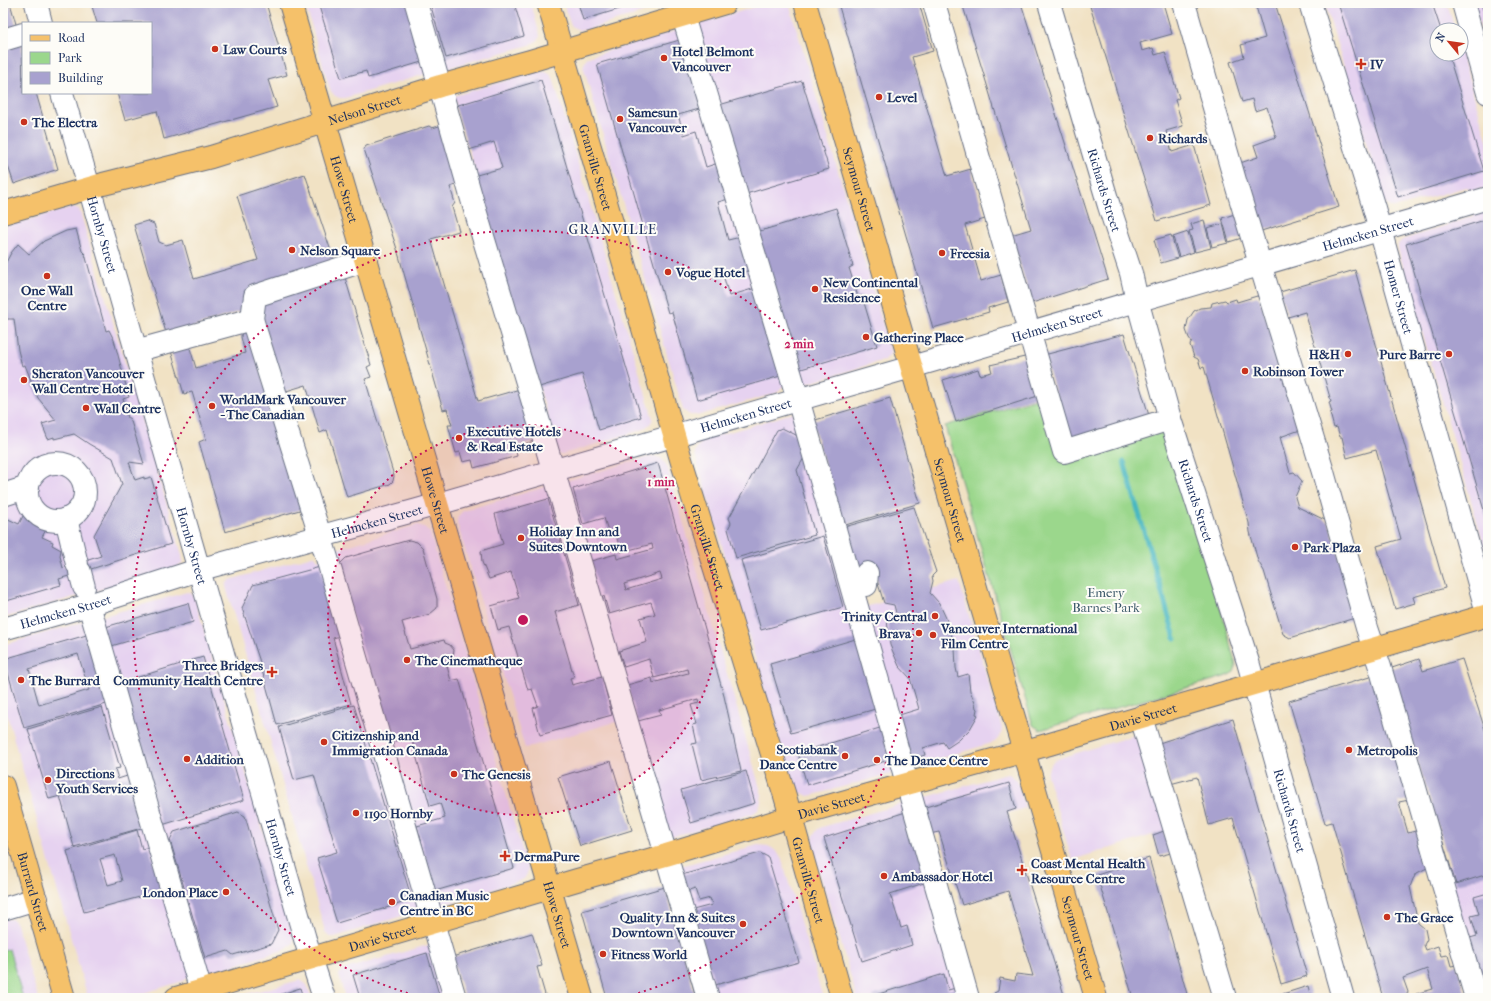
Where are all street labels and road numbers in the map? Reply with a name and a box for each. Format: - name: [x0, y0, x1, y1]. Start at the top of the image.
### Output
- street label: Nelson Street: [326, 91, 403, 128]
- street label: Granville Street: [576, 122, 615, 213]
- street label: Seymour Street: [840, 145, 879, 234]
- street label: Richards Street: [1084, 146, 1124, 234]
- street label: Howe Street: [327, 154, 361, 225]
- street label: Hornby Street: [84, 194, 120, 275]
- street label: Helmcken Street: [1321, 213, 1416, 254]
- street label: Homer Street: [1381, 258, 1416, 336]
- street label: Helmcken Street: [1010, 304, 1105, 345]
- street label: Helmcken Street: [698, 395, 794, 436]
- street label: Seymour Street: [931, 456, 969, 545]
- street label: Richards Street: [1175, 457, 1216, 545]
- street label: Howe Street: [418, 465, 452, 536]
- street label: Helmcken Street: [329, 502, 425, 541]
- street label: Granville Street: [687, 502, 728, 592]
- street label: Hornby Street: [173, 505, 210, 587]
- street label: Helmcken Street: [18, 591, 114, 632]
- street label: Davie Street: [1108, 700, 1179, 734]
- street label: Richards Street: [1271, 767, 1309, 855]
- street label: Davie Street: [796, 789, 867, 822]
- street label: Hornby Street: [263, 817, 299, 898]
- street label: Granville Street: [789, 835, 828, 925]
- street label: Burrard Street: [14, 850, 52, 934]
- street label: Howe Street: [540, 879, 574, 950]
- street label: Seymour Street: [1059, 894, 1097, 982]
- street label: Davie Street: [347, 921, 418, 955]

